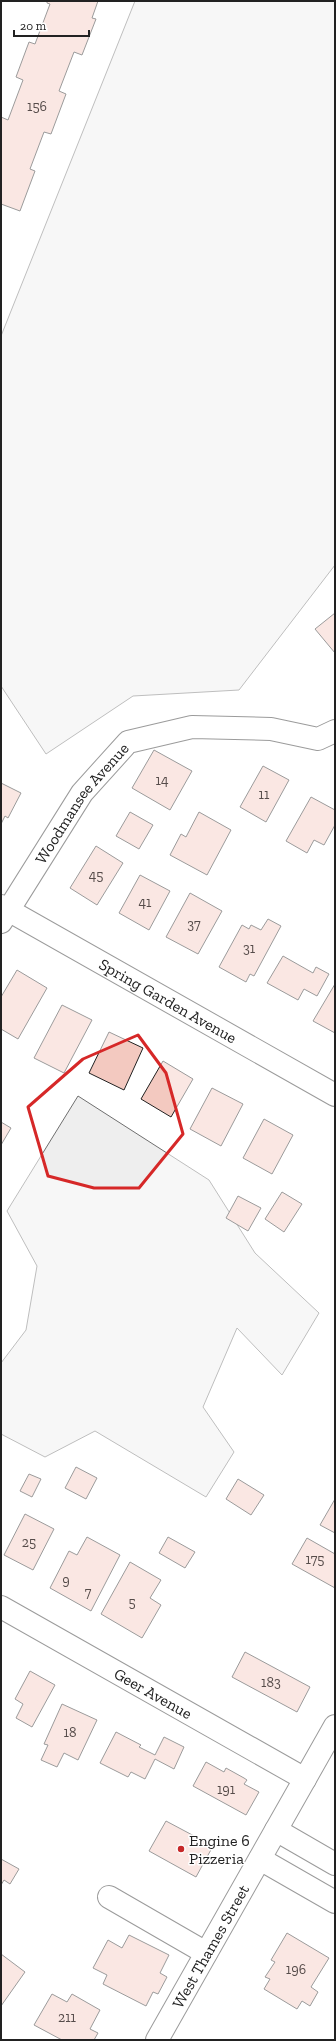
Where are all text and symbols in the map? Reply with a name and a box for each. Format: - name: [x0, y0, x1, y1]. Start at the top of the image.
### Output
- scale bar: [14, 12, 89, 38]
- text: 20 m: [20, 19, 47, 33]
- house number: 156: [27, 98, 47, 115]
- street label: Woodmansee Avenue: [31, 739, 132, 867]
- house number: 14: [156, 772, 169, 789]
- house number: 11: [259, 786, 270, 803]
- house number: 45: [89, 867, 103, 884]
- house number: 41: [139, 894, 152, 911]
- house number: 37: [187, 916, 201, 933]
- house number: 31: [243, 940, 256, 957]
- street label: Spring Garden Avenue: [96, 954, 240, 1047]
- house number: 25: [22, 1534, 36, 1551]
- house number: 175: [306, 1551, 324, 1568]
- house number: 9: [62, 1572, 70, 1589]
- house number: 7: [85, 1584, 92, 1601]
- house number: 5: [128, 1594, 136, 1611]
- street label: Geer Avenue: [111, 1664, 196, 1723]
- house number: 183: [261, 1674, 281, 1691]
- house number: 18: [64, 1724, 76, 1741]
- house number: 191: [217, 1781, 236, 1798]
- place label: Engine 6 Pizzeria: [189, 1831, 250, 1868]
- marker: Engine 6 Pizzeria: [176, 1844, 186, 1854]
- street label: West Thames Street: [168, 1881, 253, 2011]
- house number: 196: [286, 1961, 306, 1978]
- house number: 211: [58, 2009, 77, 2026]

